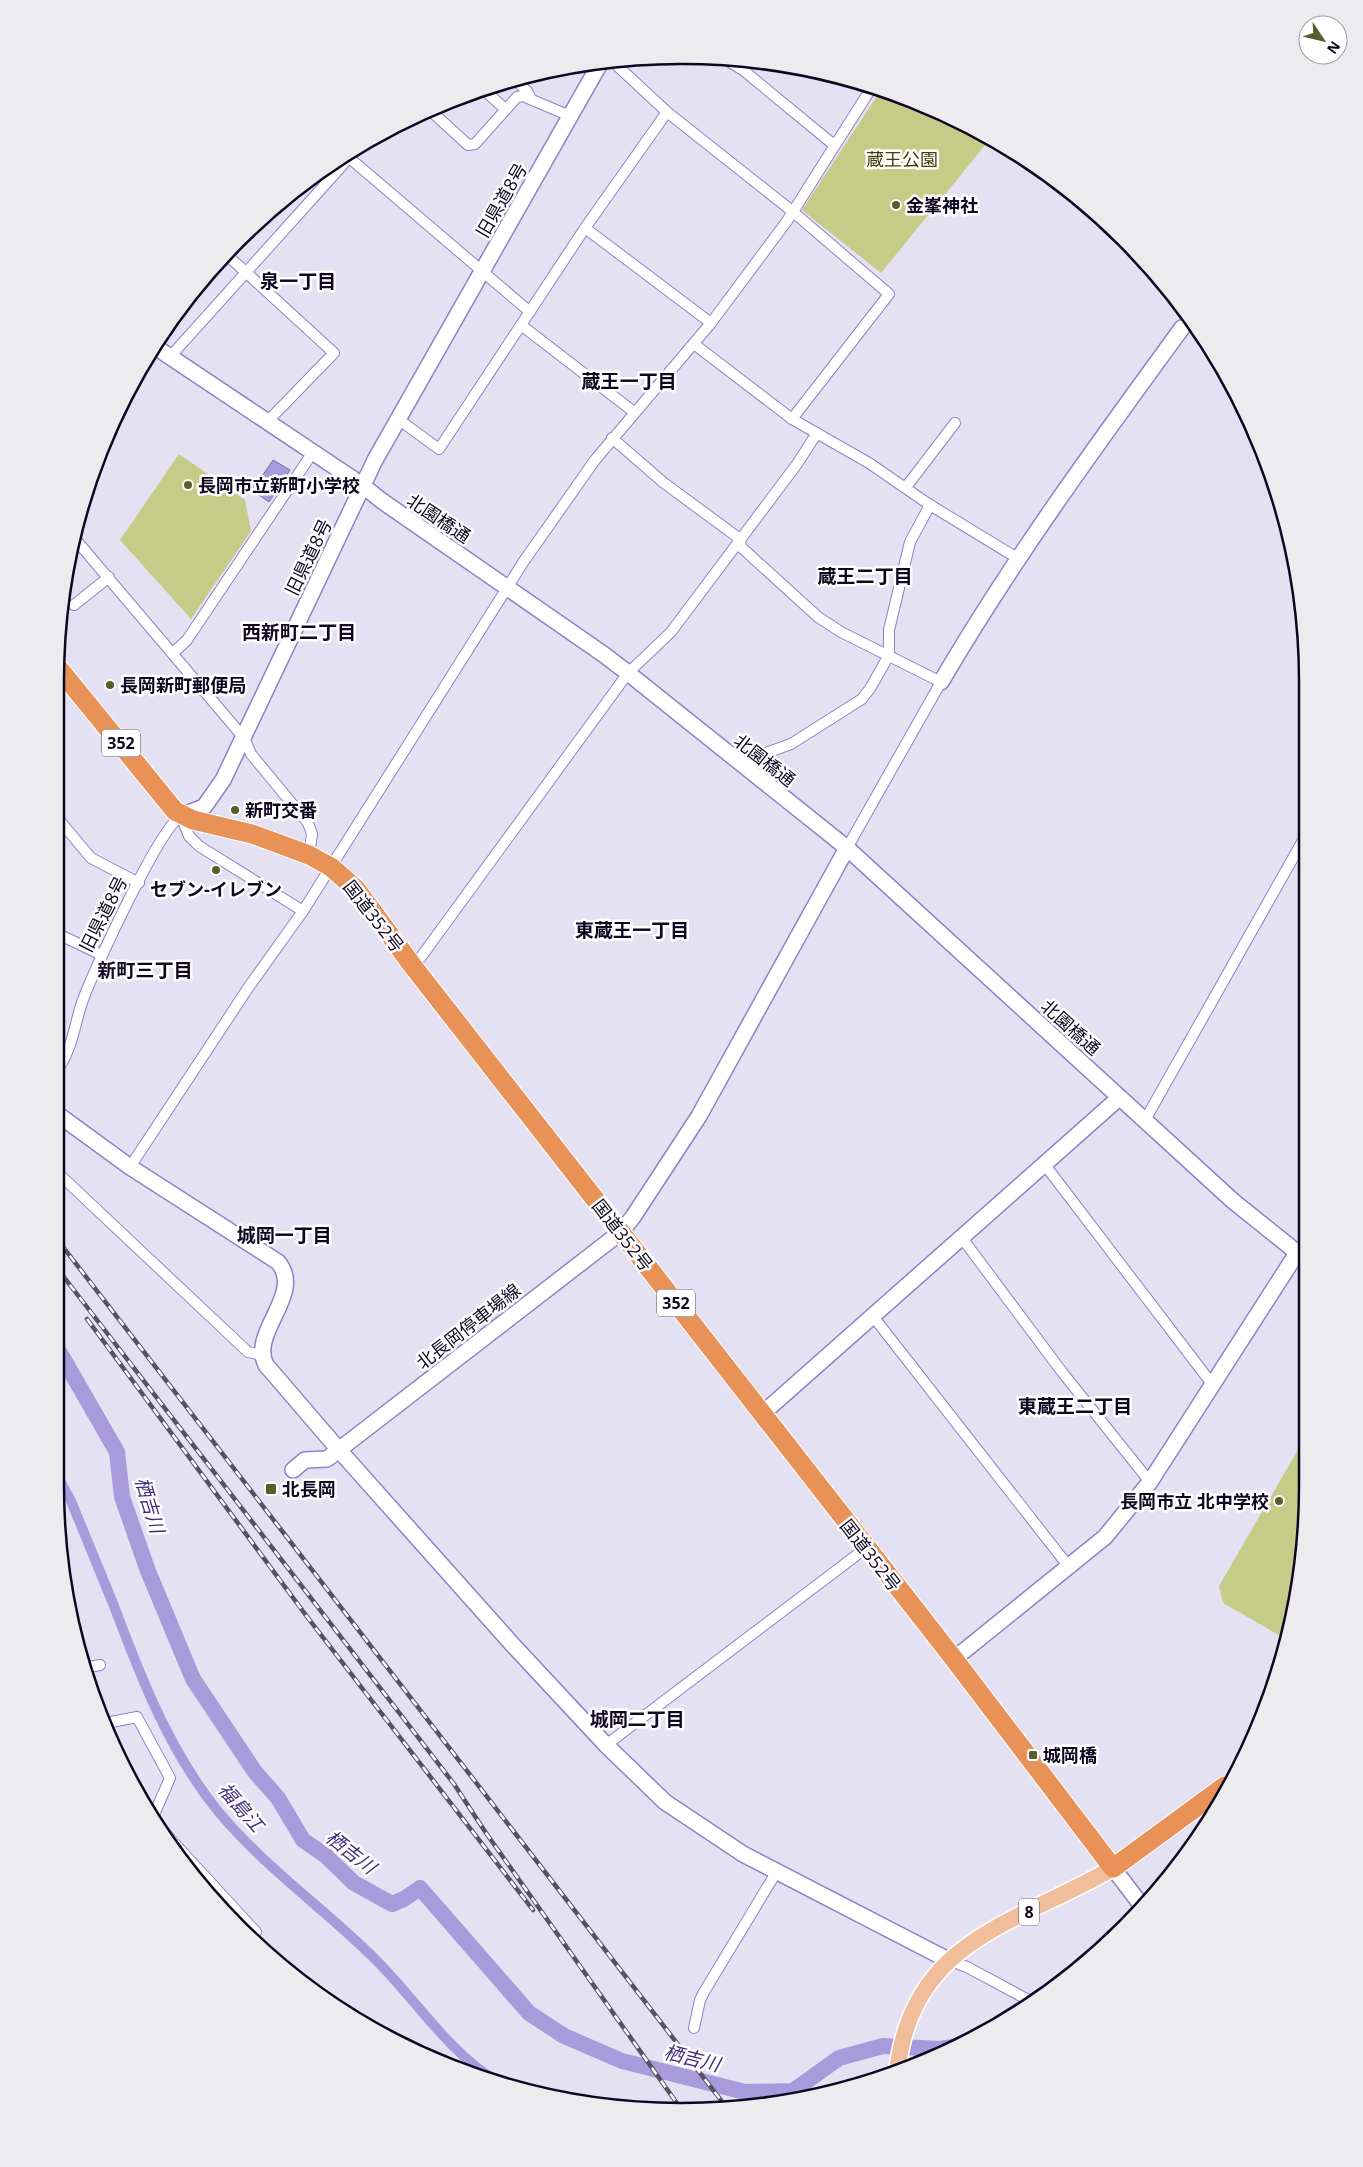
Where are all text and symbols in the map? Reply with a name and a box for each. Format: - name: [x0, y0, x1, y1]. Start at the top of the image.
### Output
- north arrow: [1298, 15, 1348, 65]
- text: N: [1323, 38, 1345, 58]
- park label: 蔵王公園: [866, 147, 938, 171]
- street label: 旧県道8号: [470, 158, 532, 242]
- place label: 金峯神社: [906, 193, 978, 217]
- marker: 金峯神社: [890, 199, 902, 211]
- district label: 泉一丁目: [260, 268, 336, 294]
- district label: 蔵王一丁目: [581, 368, 677, 394]
- place label: 長岡市立新町小学校: [198, 473, 360, 497]
- marker: 長岡市立新町小学校: [182, 479, 194, 491]
- street label: 北園橋通: [402, 488, 476, 548]
- street label: 旧県道8号: [279, 515, 337, 599]
- district label: 蔵王二丁目: [817, 563, 913, 589]
- district label: 西新町二丁目: [242, 619, 356, 645]
- place label: 長岡新町郵便局: [120, 673, 246, 697]
- marker: 長岡新町郵便局: [104, 679, 116, 691]
- street label: 北園橋通: [729, 728, 801, 792]
- road number: 352: [102, 730, 140, 756]
- place label: 新町交番: [245, 798, 317, 822]
- marker: 新町交番: [229, 804, 241, 816]
- marker: セブン-イレブン: [210, 864, 222, 876]
- street label: 旧県道8号: [74, 872, 132, 956]
- street label: 国道352号: [338, 875, 410, 957]
- place label: セブン-イレブン: [150, 877, 282, 901]
- district label: 東蔵王一丁目: [575, 917, 689, 943]
- district label: 新町三丁目: [97, 957, 193, 983]
- street label: 北園橋通: [1036, 994, 1106, 1060]
- street label: 国道352号: [587, 1194, 659, 1276]
- district label: 城岡一丁目: [236, 1222, 332, 1248]
- street label: 北長岡停車場線: [411, 1278, 525, 1374]
- road number: 352: [657, 1290, 695, 1316]
- district label: 東蔵王二丁目: [1018, 1393, 1132, 1419]
- water label: 栖吉川: [129, 1474, 171, 1538]
- place label: 北長岡: [282, 1477, 336, 1501]
- marker: 北長岡: [264, 1482, 278, 1496]
- place label: 長岡市立 北中学校: [1120, 1489, 1269, 1513]
- marker: 長岡市立 北中学校: [1273, 1495, 1285, 1507]
- street label: 国道352号: [835, 1514, 907, 1596]
- district label: 城岡二丁目: [589, 1706, 685, 1732]
- place label: 城岡橋: [1043, 1743, 1097, 1767]
- marker: 城岡橋: [1027, 1749, 1039, 1761]
- water label: 福島江: [212, 1777, 271, 1839]
- water label: 栖吉川: [321, 1824, 383, 1881]
- road number: 8: [1019, 1898, 1039, 1925]
- water label: 栖吉川: [661, 2038, 725, 2078]

